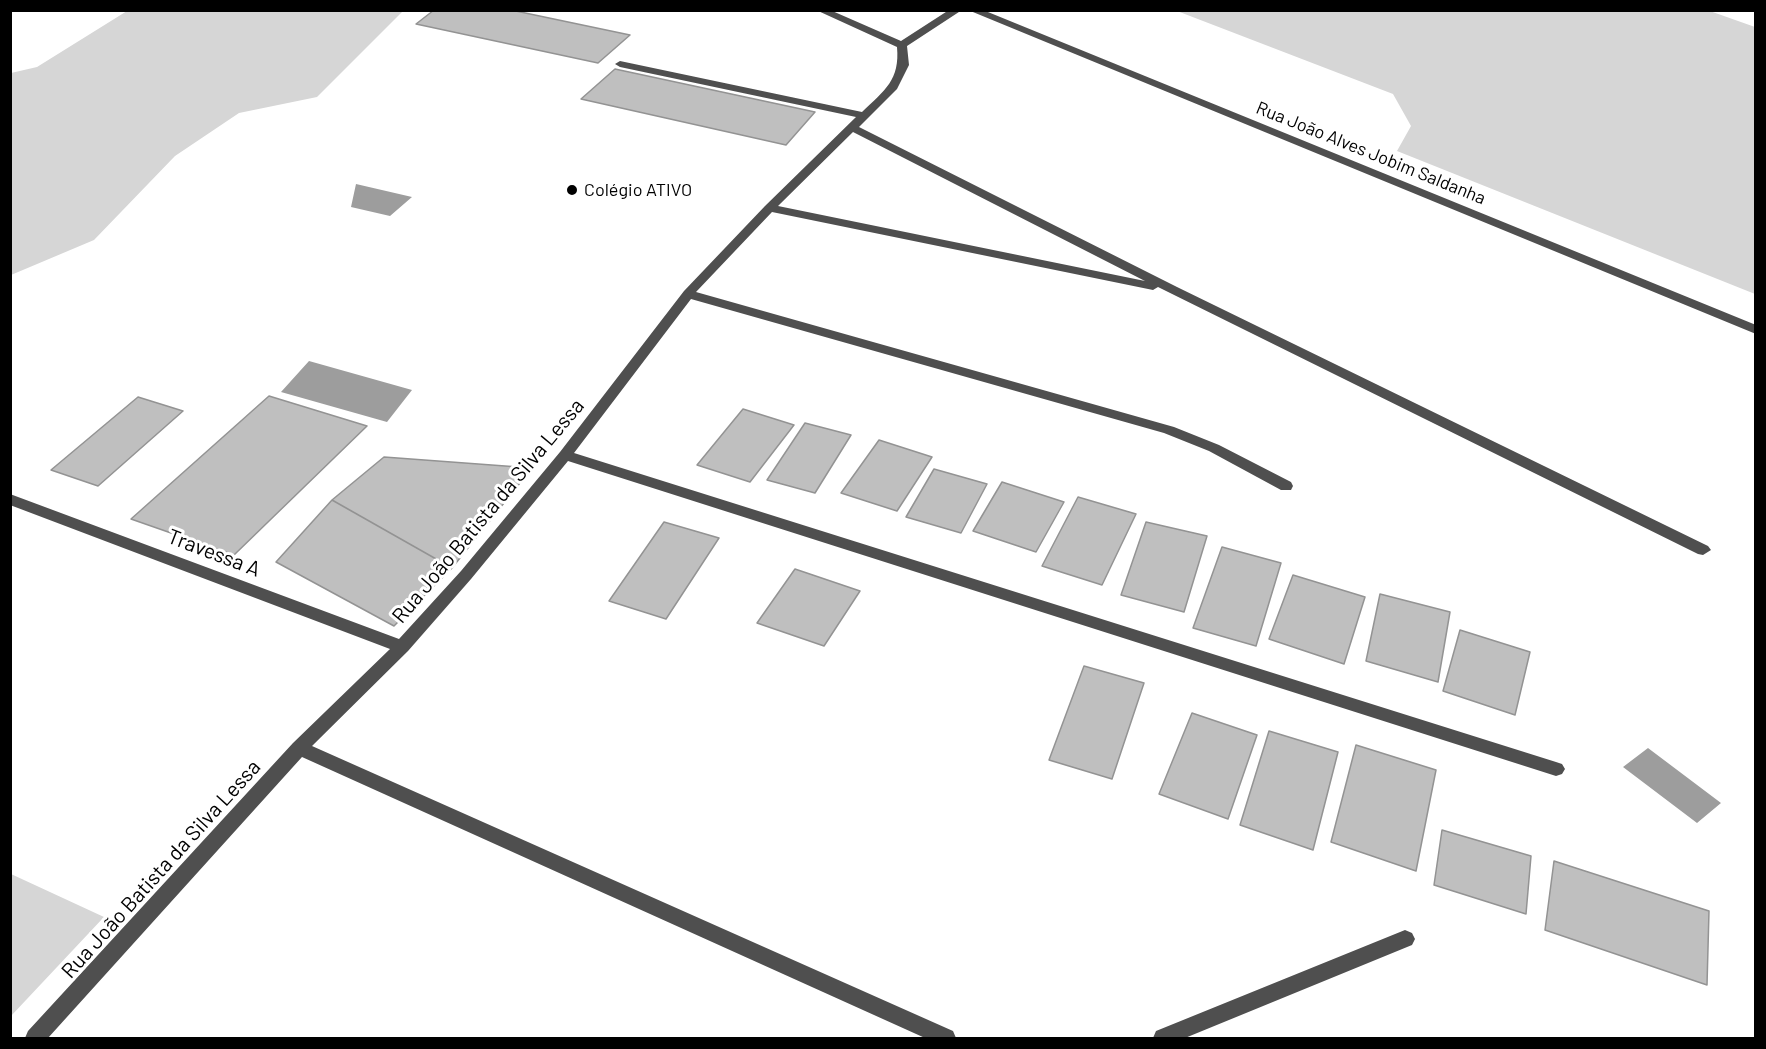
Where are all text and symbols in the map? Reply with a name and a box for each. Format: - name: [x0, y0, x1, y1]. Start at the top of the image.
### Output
- street label: Rua João Alves Jobim Saldanha: [1253, 97, 1489, 209]
- place label: Colégio ATIVO: [584, 179, 692, 201]
- marker: Colégio ATIVO: [565, 183, 579, 197]
- street label: Rua João Batista da Silva Lessa: [387, 394, 589, 628]
- street label: Travessa A: [164, 524, 264, 582]
- street label: Rua João Batista da Silva Lessa: [56, 755, 266, 983]

